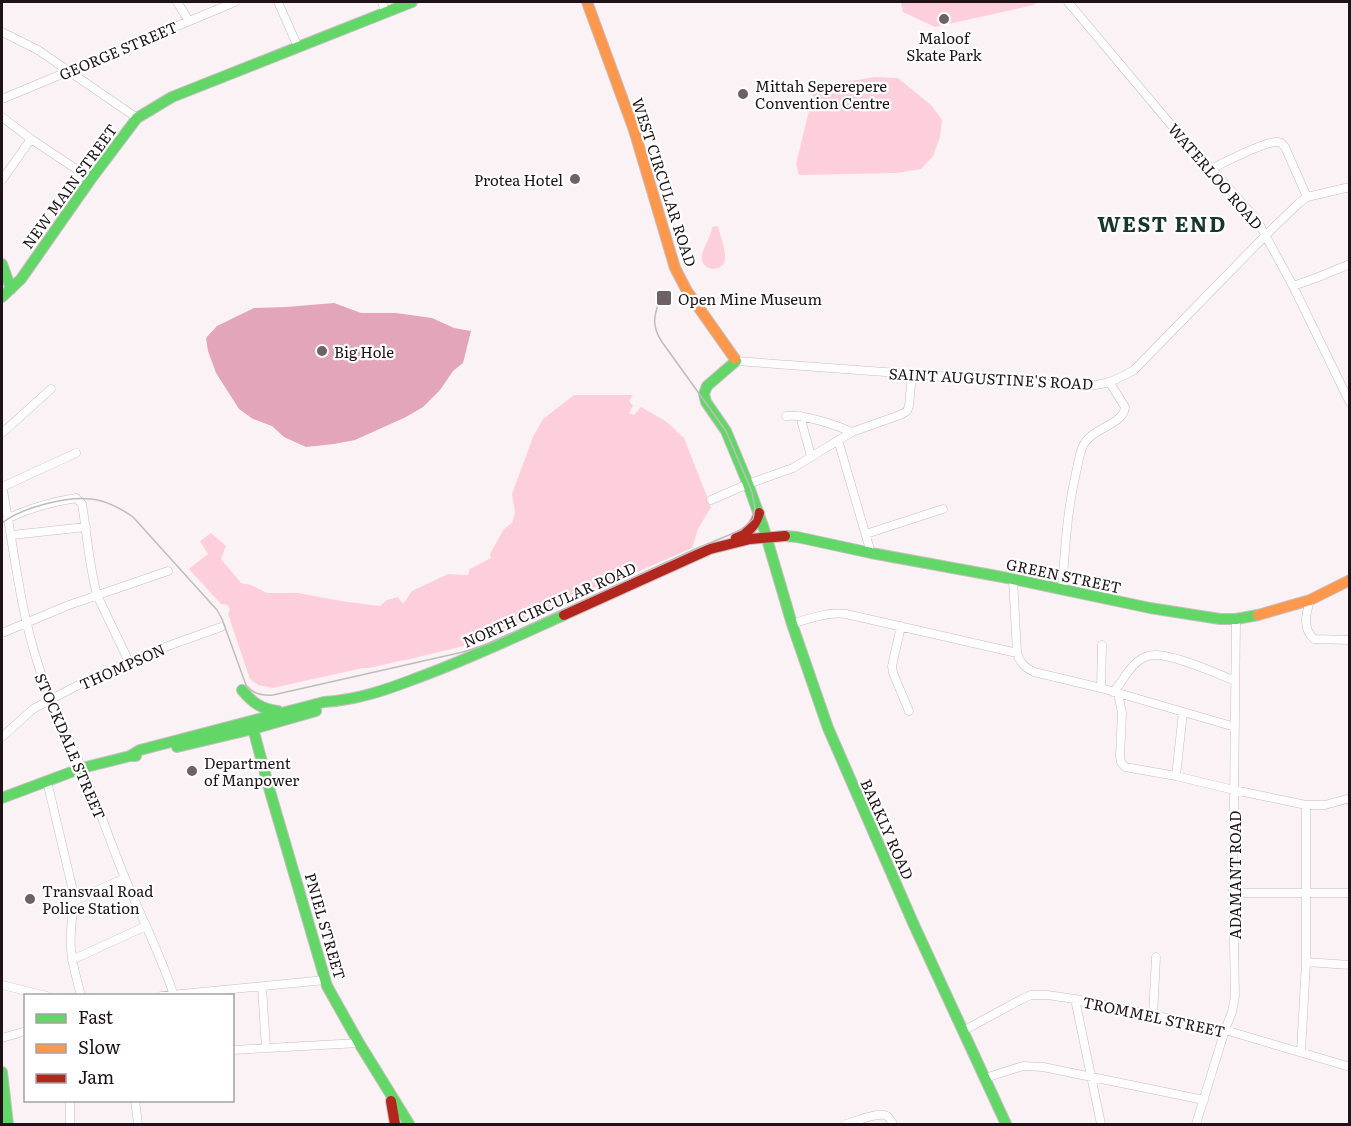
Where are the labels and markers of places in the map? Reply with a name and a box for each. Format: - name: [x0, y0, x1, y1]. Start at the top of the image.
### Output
- marker: Maloof Skate Park: [937, 12, 951, 26]
- place label: Maloof Skate Park: [906, 26, 983, 66]
- place label: Mittah Seperepere Convention Centre: [755, 74, 890, 114]
- marker: Mittah Seperepere Convention Centre: [736, 87, 750, 101]
- place label: Protea Hotel: [474, 168, 563, 191]
- marker: Protea Hotel: [568, 172, 582, 186]
- place label: Open Mine Museum: [678, 287, 823, 310]
- marker: Open Mine Museum: [655, 289, 673, 307]
- place label: Big Hole: [334, 340, 394, 363]
- marker: Big Hole: [315, 344, 329, 358]
- place label: Department of Manpower: [204, 751, 299, 791]
- marker: Department of Manpower: [185, 764, 199, 778]
- place label: Transvaal Road Police Station: [42, 879, 153, 919]
- marker: Transvaal Road Police Station: [23, 892, 37, 906]

